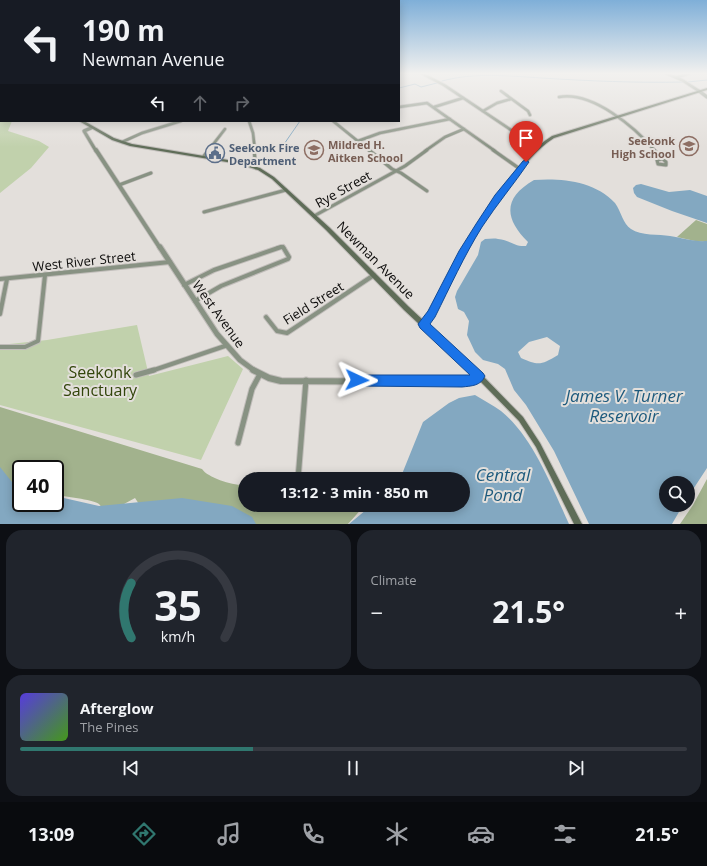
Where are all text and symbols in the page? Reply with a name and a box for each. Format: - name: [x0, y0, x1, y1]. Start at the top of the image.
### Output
- text: 190 m: [82, 11, 165, 49]
- icon: left: [16, 16, 68, 68]
- text: Newman Avenue: [82, 47, 225, 71]
- icon: left: [147, 92, 169, 114]
- icon: ahead: [189, 92, 211, 114]
- icon: right: [231, 92, 253, 114]
- pin: [509, 121, 543, 162]
- icon: arrive: [515, 127, 537, 149]
- place label: Seekonk High School: [611, 133, 675, 161]
- school or university icon: Seekonk High School: [678, 135, 700, 157]
- place label: Mildred H. Aitken School: [328, 137, 403, 165]
- school or university icon: Mildred H. Aitken School: [303, 139, 325, 161]
- place label: Seekonk Fire Department: [229, 140, 300, 168]
- public building icon: Seekonk Fire Department: [204, 142, 226, 164]
- street label: Rye Street: [312, 166, 375, 212]
- street label: Newman Avenue: [333, 217, 419, 303]
- street label: West River Street: [32, 247, 137, 275]
- street label: West Avenue: [189, 277, 249, 351]
- street label: Field Street: [279, 277, 347, 329]
- position arrow: [336, 359, 378, 401]
- park label: Seekonk Sanctuary: [63, 361, 138, 401]
- water label: James V. Turner Reservoir: [562, 384, 684, 427]
- speed limit sign: 40: [12, 460, 64, 512]
- water label: Central Pond: [476, 463, 531, 506]
- map controls: [659, 476, 695, 512]
- button: search: [659, 476, 695, 512]
- text: 13:12 · 3 min · 850 m: [280, 482, 428, 502]
- text: Climate: [371, 571, 416, 589]
- text: 35: [154, 576, 202, 632]
- text: 21.5°: [492, 591, 565, 632]
- text: −: [371, 597, 383, 627]
- text: +: [674, 597, 687, 627]
- text: km/h: [161, 626, 196, 645]
- text: Afterglow: [80, 698, 154, 718]
- text: The Pines: [80, 718, 138, 736]
- icon: previous: [120, 757, 142, 779]
- icon: pause: [342, 757, 364, 779]
- icon: next: [565, 757, 587, 779]
- icon: directions: [130, 820, 158, 848]
- icon: music: [215, 820, 243, 848]
- icon: phone: [299, 820, 327, 848]
- icon: climate: [383, 820, 411, 848]
- icon: car: [467, 820, 495, 848]
- icon: filters: [551, 820, 579, 848]
- text: 13:09: [28, 822, 74, 846]
- text: 21.5°: [635, 822, 679, 846]

